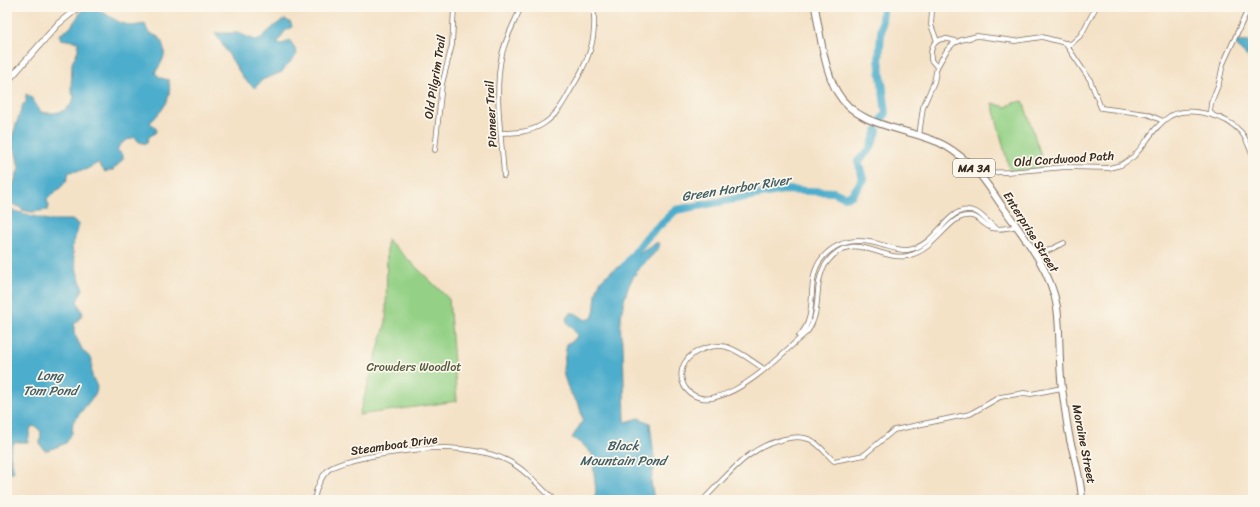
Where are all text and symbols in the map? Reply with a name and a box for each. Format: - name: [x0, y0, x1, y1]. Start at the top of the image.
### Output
- street label: Old Pilgrim Trail: [418, 33, 453, 120]
- street label: Pioneer Trail: [478, 80, 504, 148]
- street label: Old Cordwood Path: [1013, 145, 1115, 173]
- road number: MA 3A: [953, 159, 995, 177]
- water label: Green Harbor River: [680, 168, 795, 208]
- street label: Enterprise Street: [997, 187, 1066, 278]
- park label: Crowders Woodlot: [366, 356, 462, 378]
- water label: Long Tom Pond: [23, 364, 81, 402]
- street label: Moraine Street: [1066, 402, 1102, 486]
- street label: Steamboat Drive: [349, 428, 439, 462]
- water label: Black Mountain Pond: [580, 434, 669, 472]

